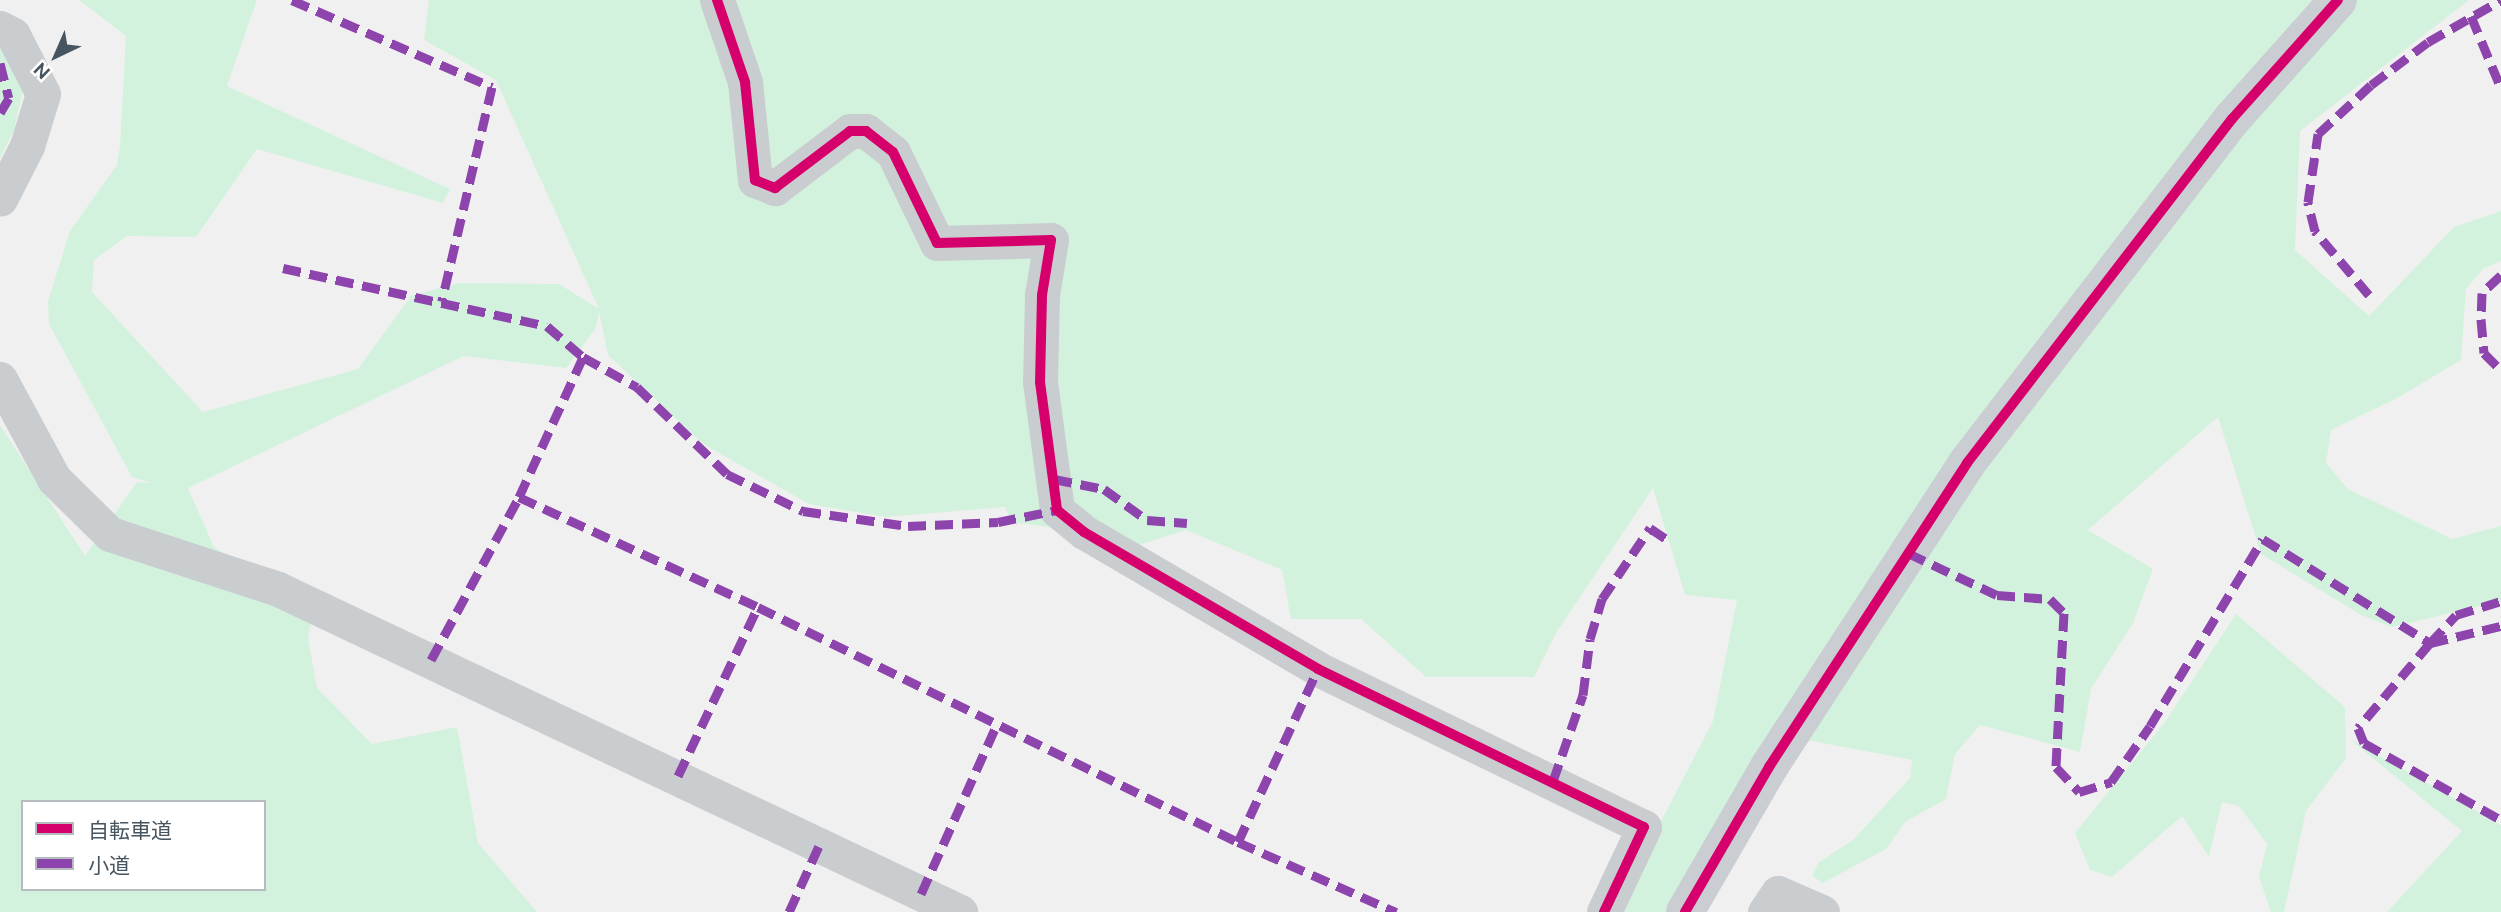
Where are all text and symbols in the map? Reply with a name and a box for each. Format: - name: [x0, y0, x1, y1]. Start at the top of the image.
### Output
- north arrow: [21, 21, 91, 91]
- text: N: [29, 58, 54, 84]
- legend: [21, 800, 266, 891]
- text: 自転車道: [88, 818, 172, 842]
- text: 小道: [88, 853, 130, 877]

